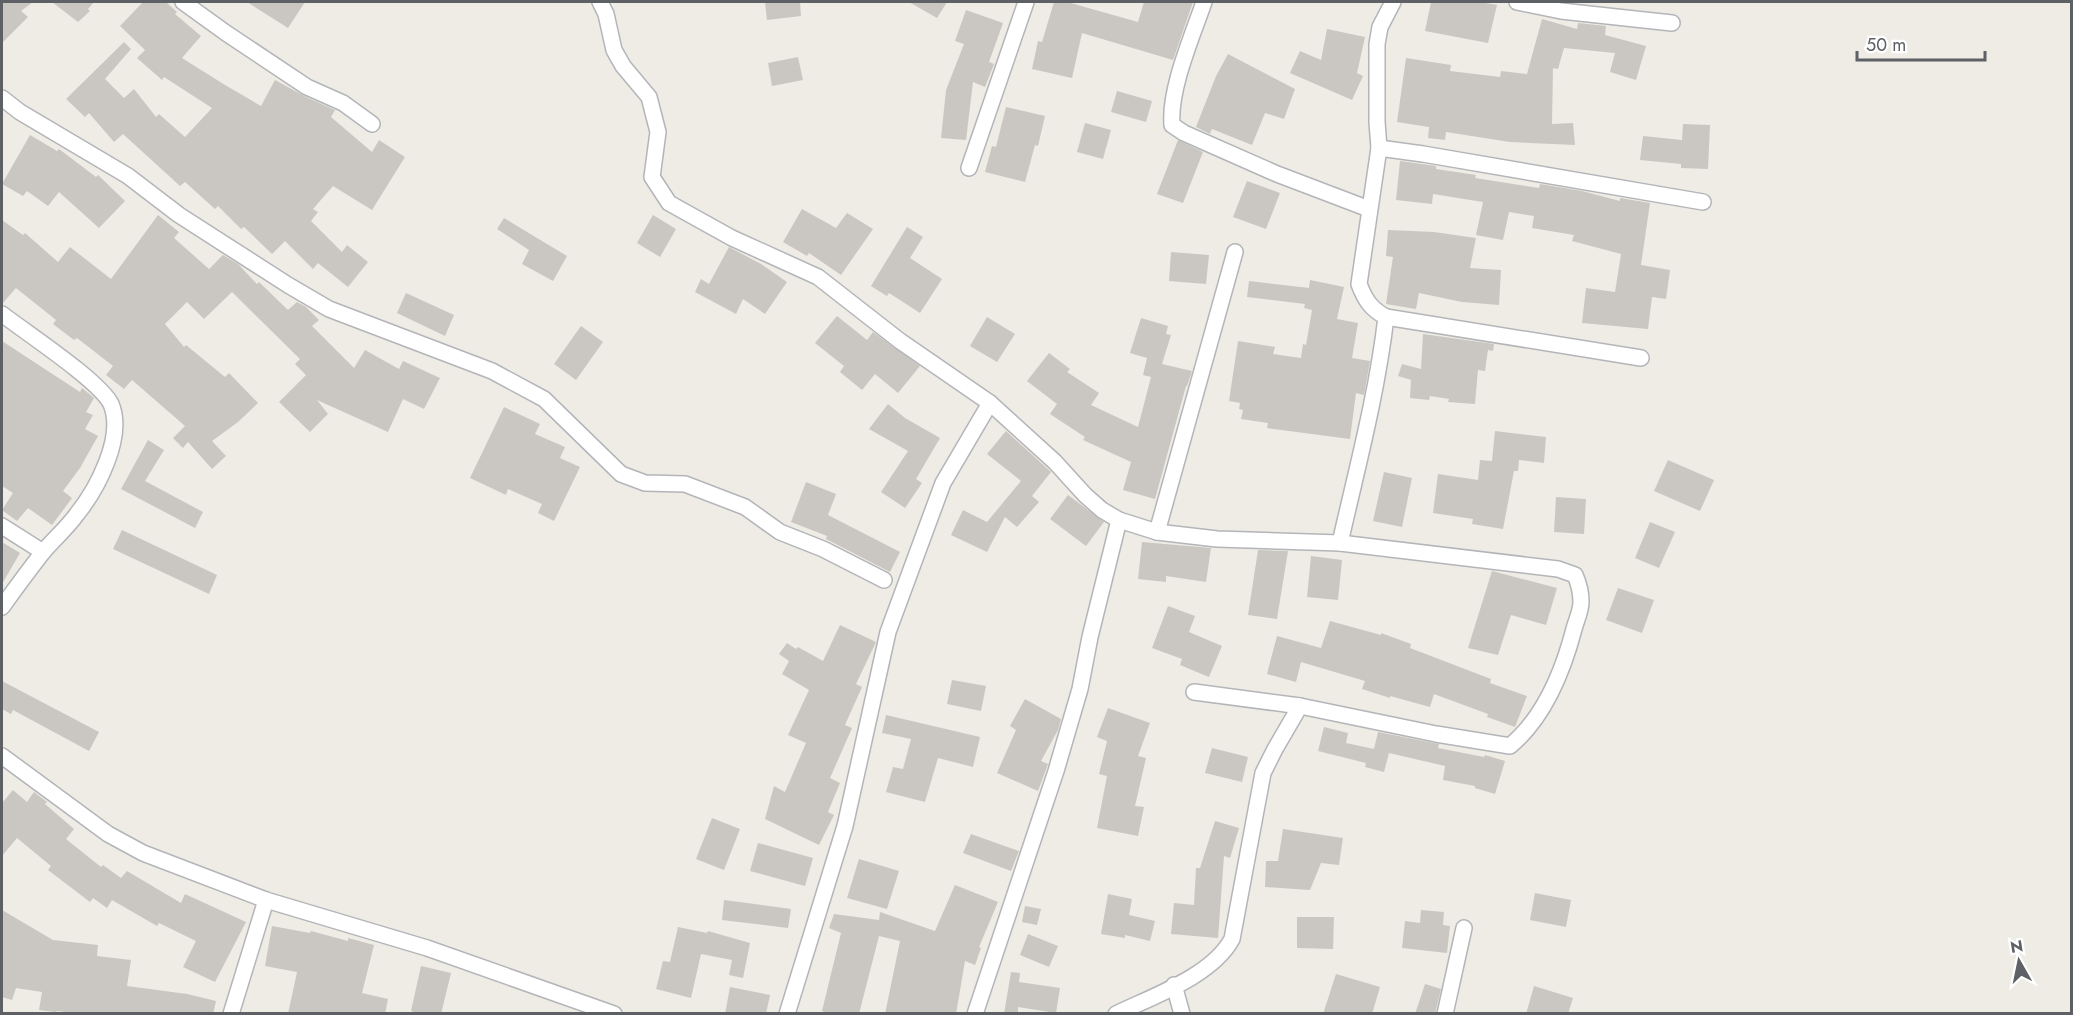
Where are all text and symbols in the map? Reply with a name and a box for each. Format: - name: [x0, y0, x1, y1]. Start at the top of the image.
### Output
- scale bar: [1857, 24, 1984, 62]
- text: 50 m: [1866, 32, 1906, 58]
- north arrow: [1989, 931, 2049, 991]
- text: N: [2009, 934, 2025, 959]

